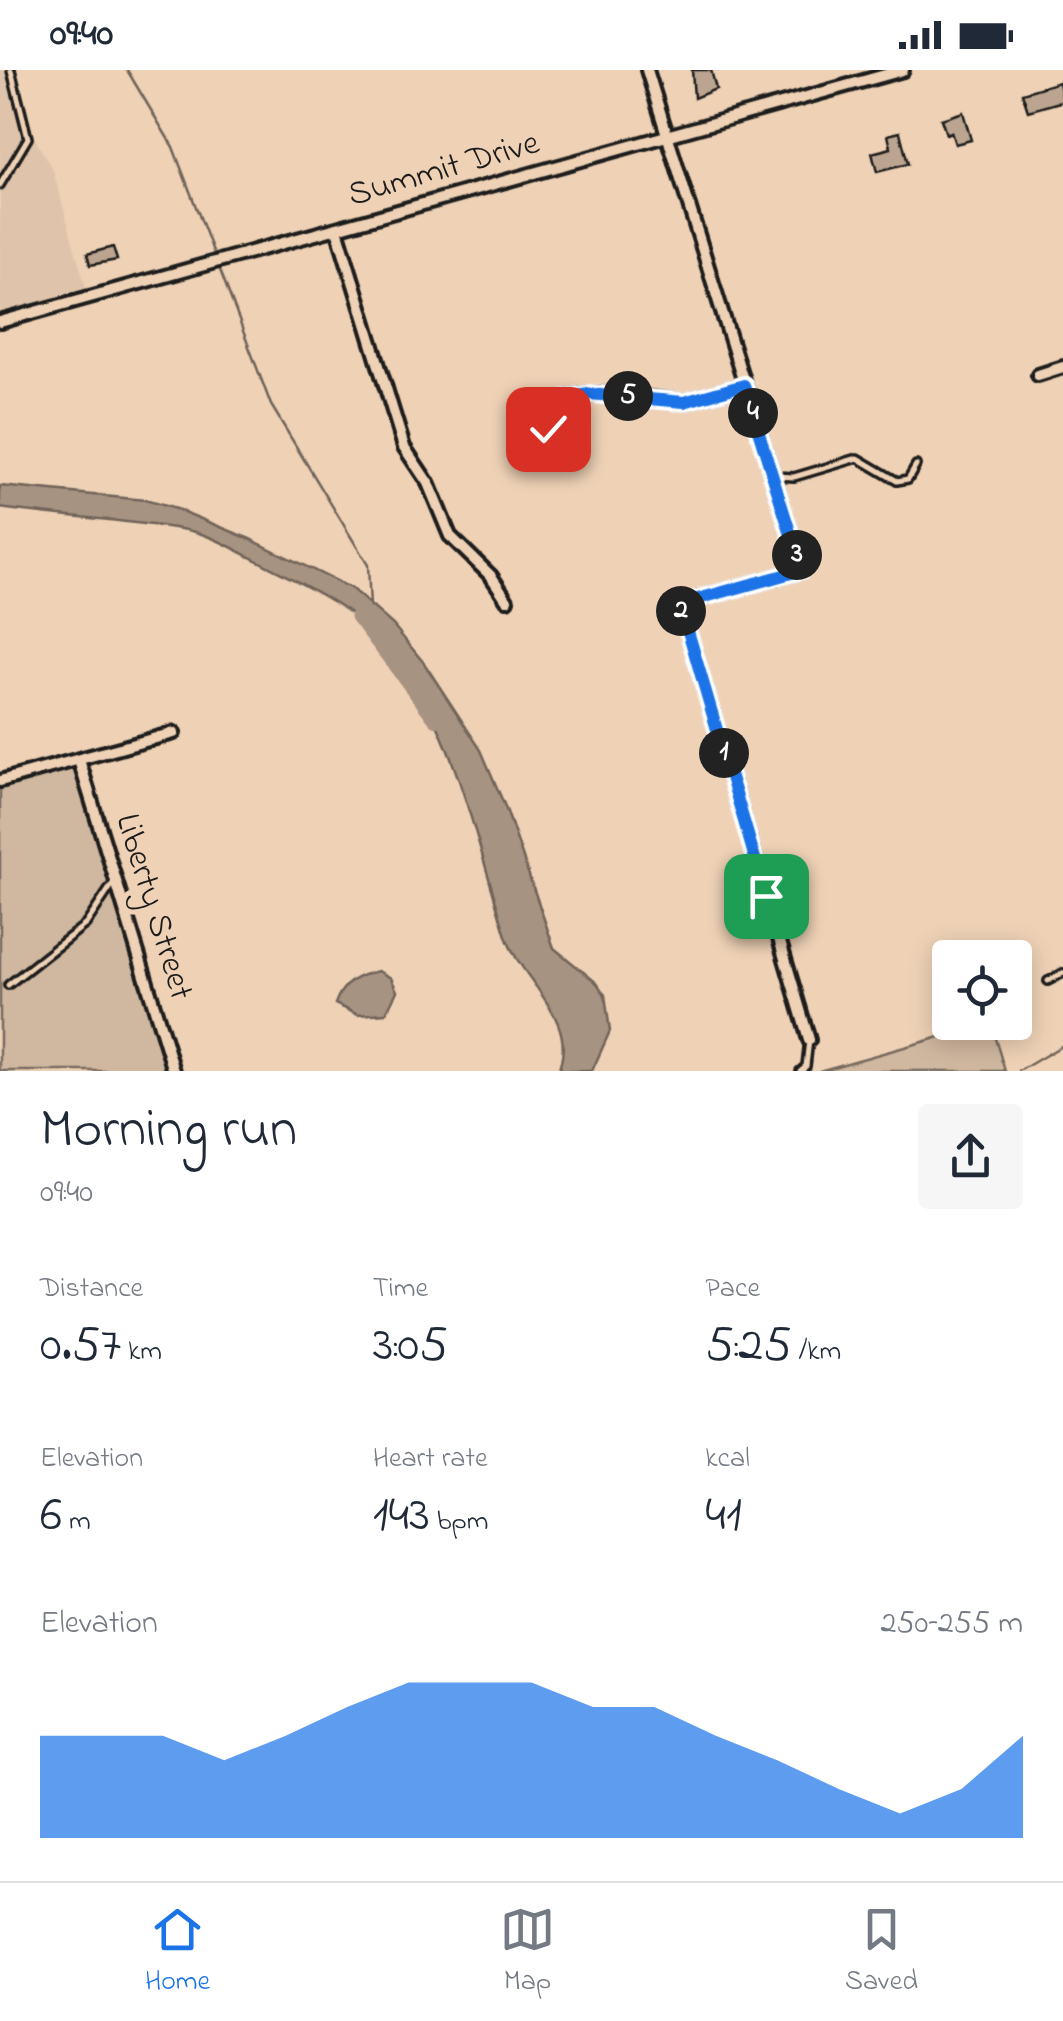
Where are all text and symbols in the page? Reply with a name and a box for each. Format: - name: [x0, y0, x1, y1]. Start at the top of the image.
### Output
- text: 09:40: [50, 7, 113, 63]
- street label: Summit Drive: [342, 118, 546, 222]
- pin: 5: [603, 371, 653, 421]
- text: 5: [620, 375, 636, 416]
- pin: [506, 387, 591, 472]
- pin: 4: [728, 388, 778, 438]
- text: 4: [747, 392, 759, 433]
- icon: check: [521, 402, 576, 457]
- pin: 3: [772, 530, 822, 580]
- text: 3: [791, 534, 803, 575]
- pin: 2: [656, 586, 706, 636]
- text: 2: [674, 590, 688, 631]
- pin: 1: [699, 728, 749, 778]
- text: 1: [720, 732, 728, 773]
- street label: Liberty Street: [100, 808, 206, 1007]
- pin: [724, 854, 809, 939]
- icon: arrive: [739, 869, 794, 924]
- map controls: [932, 940, 1032, 1040]
- button: locate: [932, 940, 1032, 1040]
- text: Morning run: [40, 1092, 297, 1172]
- button: share: [918, 1104, 1023, 1209]
- text: 09:40: [40, 1170, 93, 1217]
- text: Distance: [40, 1269, 143, 1310]
- text: Time: [373, 1269, 428, 1310]
- text: Pace: [705, 1269, 760, 1310]
- text: 0.57: [40, 1310, 121, 1383]
- text: 3:05: [373, 1310, 448, 1383]
- text: 5:25: [705, 1310, 792, 1383]
- text: km: [121, 1332, 162, 1373]
- text: /km: [792, 1332, 841, 1373]
- text: Elevation: [40, 1439, 143, 1480]
- text: Heart rate: [373, 1439, 487, 1480]
- text: kcal: [705, 1439, 750, 1480]
- text: 6: [40, 1480, 62, 1553]
- text: 143: [373, 1480, 430, 1553]
- text: 41: [705, 1480, 742, 1553]
- text: m: [62, 1502, 91, 1543]
- text: bpm: [430, 1502, 489, 1543]
- text: Elevation: [40, 1601, 158, 1648]
- text: 250–255 m: [880, 1601, 1023, 1648]
- tab: Home: [145, 1902, 210, 2003]
- tab: Map: [500, 1902, 555, 2003]
- tab: Saved: [845, 1902, 918, 2003]

